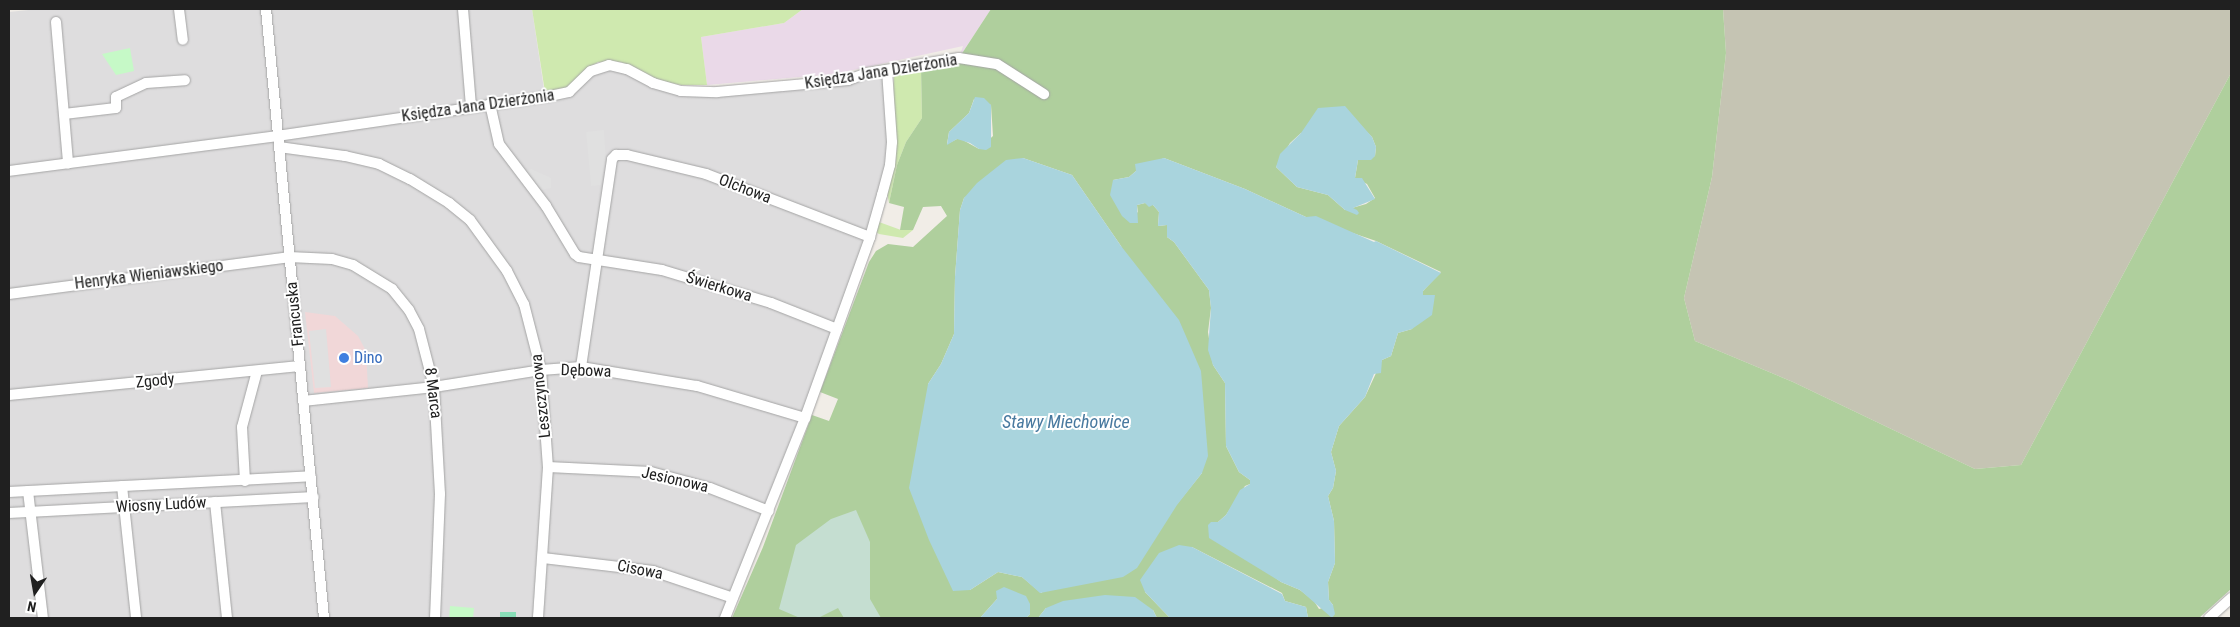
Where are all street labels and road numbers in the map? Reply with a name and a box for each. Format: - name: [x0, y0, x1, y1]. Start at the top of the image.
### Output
- street label: Księdza Jana Dzierżonia: [803, 50, 959, 94]
- street label: Księdza Jana Dzierżonia: [400, 86, 556, 126]
- street label: Olchowa: [716, 170, 774, 208]
- street label: Henryka Wieniawskiego: [73, 256, 225, 294]
- street label: Świerkowa: [684, 268, 754, 306]
- street label: Francuska: [282, 281, 308, 347]
- street label: Leszczynowa: [527, 353, 555, 439]
- street label: Dębowa: [560, 361, 612, 381]
- street label: 8 Marca: [420, 366, 446, 420]
- street label: Zgody: [135, 369, 175, 393]
- street label: Jesionowa: [640, 463, 710, 497]
- street label: Wiosny Ludów: [115, 493, 207, 517]
- street label: Cisowa: [616, 556, 664, 584]

